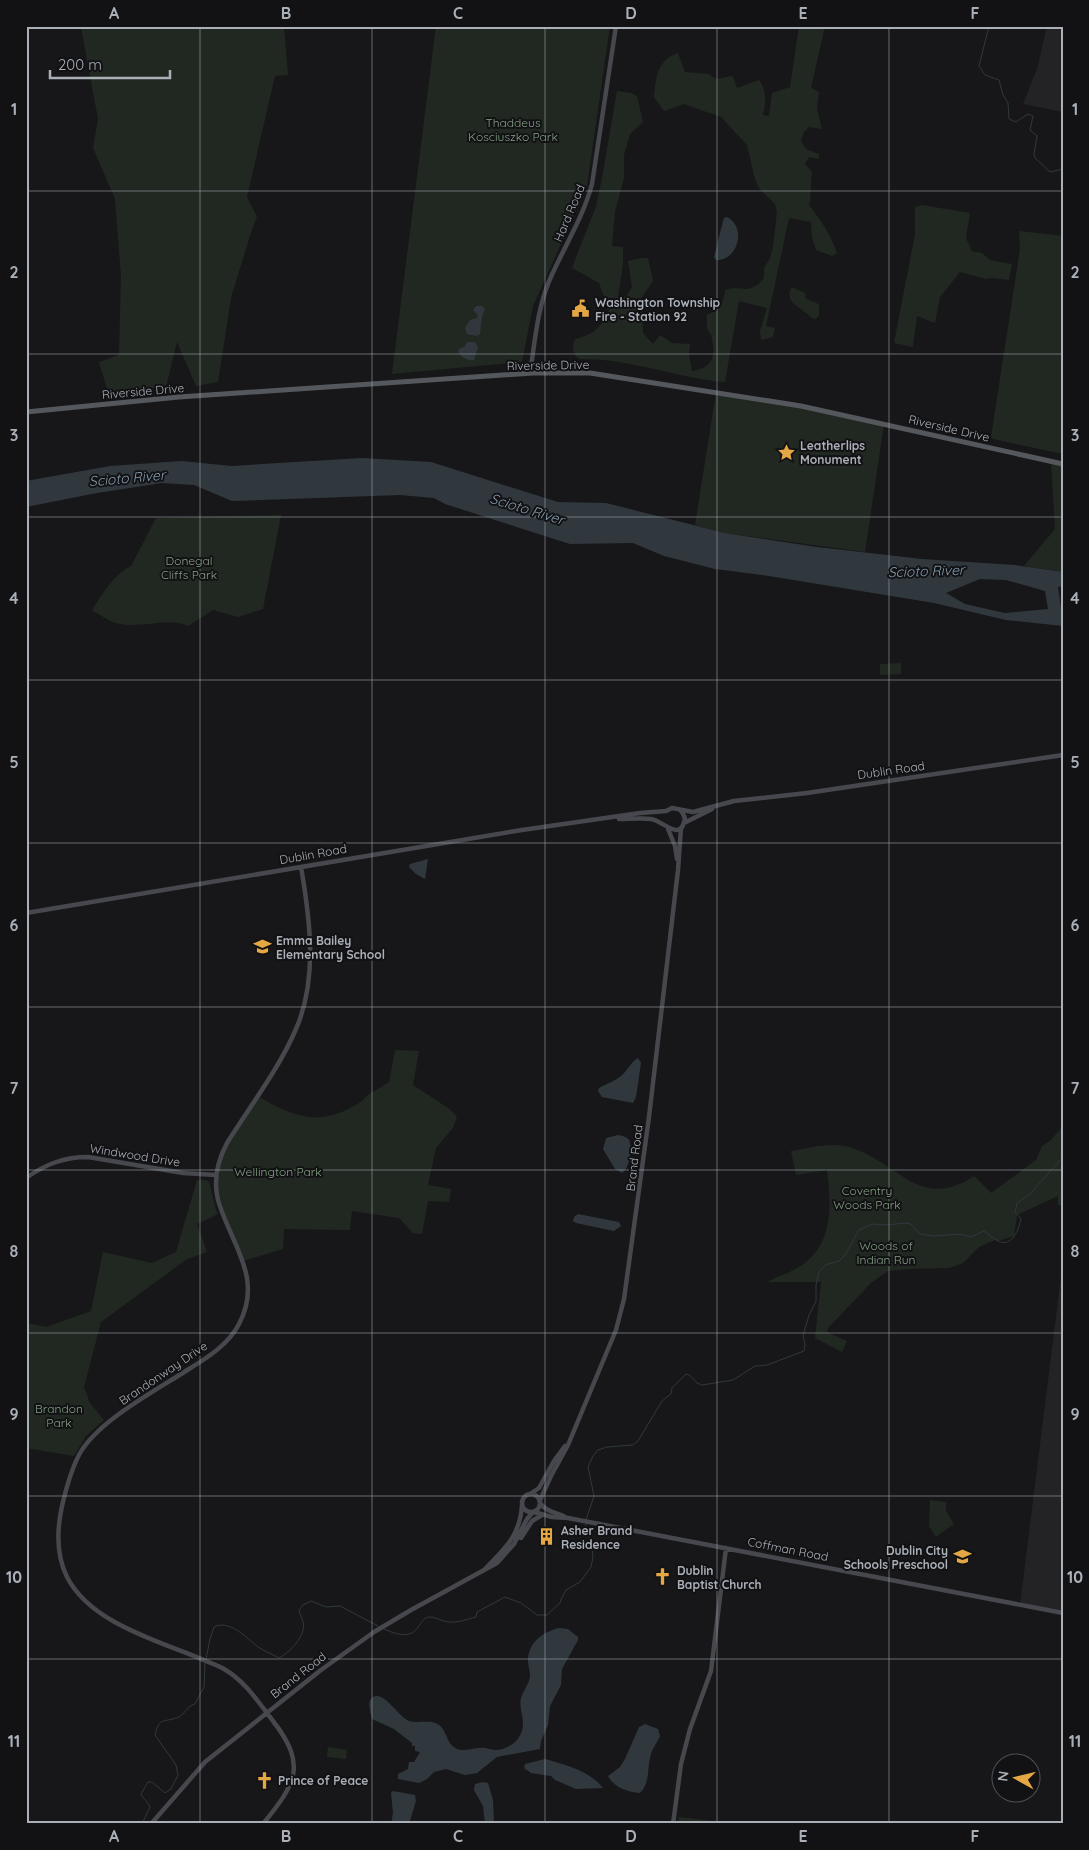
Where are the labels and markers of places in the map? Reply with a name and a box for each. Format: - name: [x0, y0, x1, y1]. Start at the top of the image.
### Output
- place label: Washington Township Fire - Station 92: [595, 295, 721, 324]
- public building icon: Washington Township Fire - Station 92: [571, 299, 591, 319]
- place label: Leatherlips Monument: [800, 438, 865, 467]
- place icon: Leatherlips Monument: [776, 442, 796, 462]
- place label: Emma Bailey Elementary School: [276, 933, 385, 962]
- school or university icon: Emma Bailey Elementary School: [252, 937, 272, 957]
- place label: Asher Brand Residence: [561, 1523, 632, 1552]
- building icon: Asher Brand Residence: [537, 1527, 557, 1547]
- place label: Dublin City Schools Preschool: [844, 1543, 948, 1572]
- school or university icon: Dublin City Schools Preschool: [952, 1547, 972, 1567]
- place label: Dublin Baptist Church: [677, 1563, 762, 1592]
- church icon: Dublin Baptist Church: [653, 1567, 673, 1587]
- church icon: Prince of Peace: [254, 1770, 274, 1790]
- place label: Prince of Peace: [278, 1773, 368, 1788]

